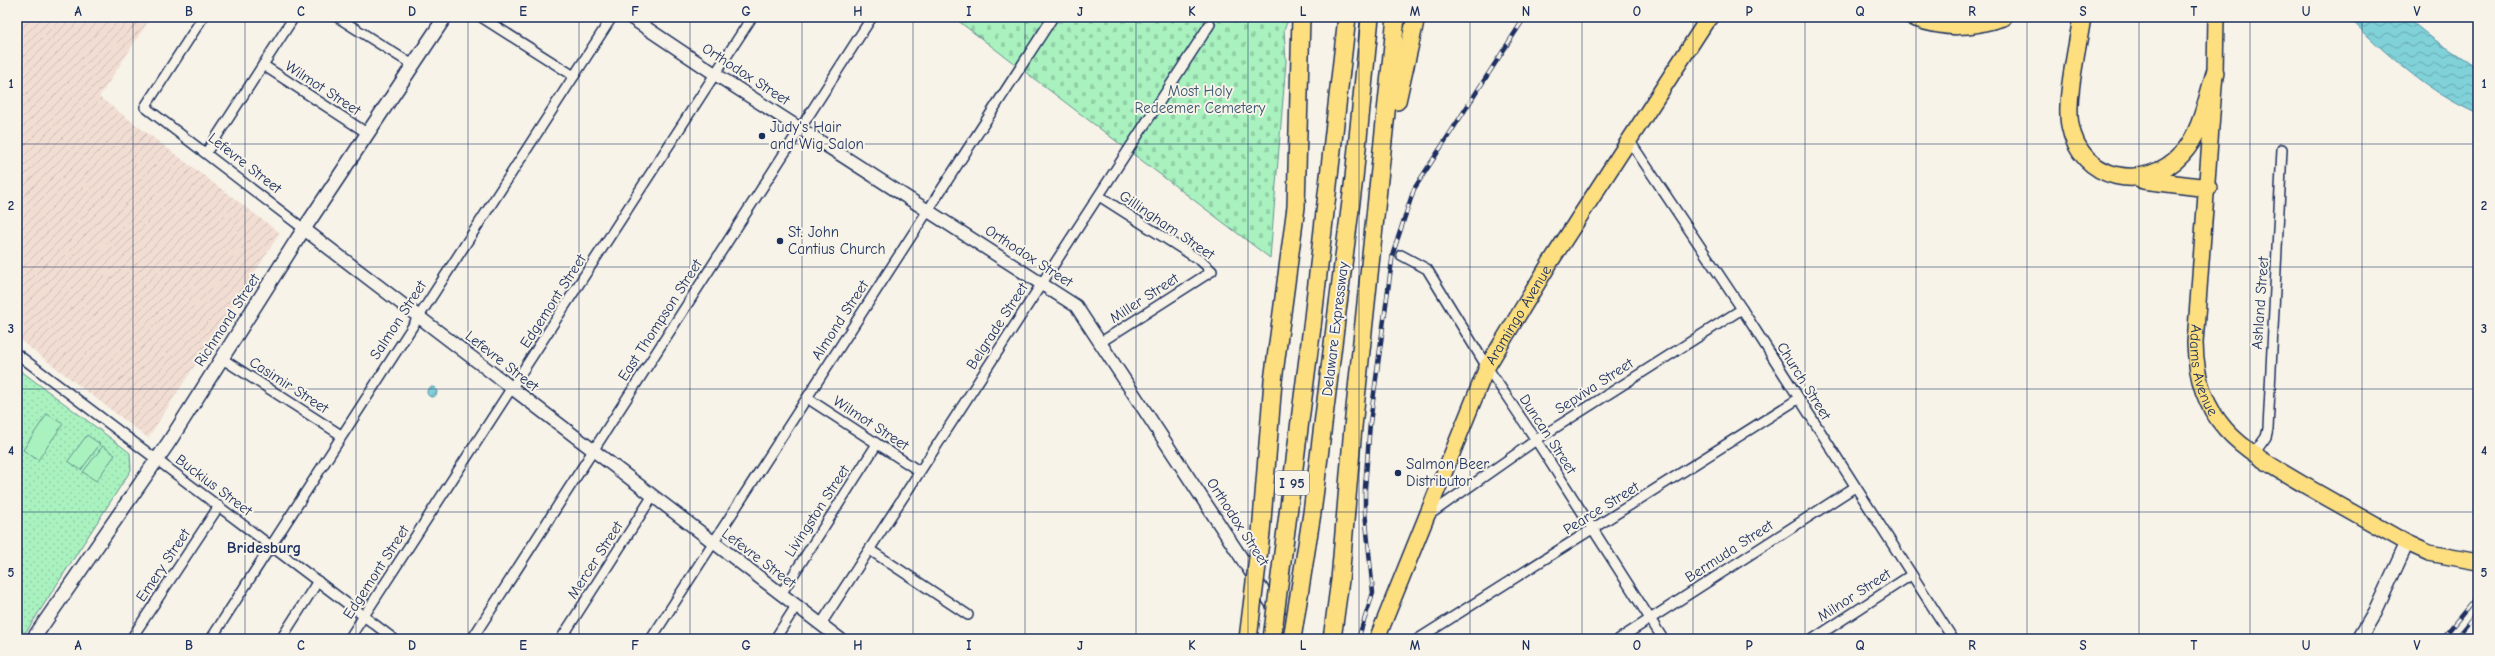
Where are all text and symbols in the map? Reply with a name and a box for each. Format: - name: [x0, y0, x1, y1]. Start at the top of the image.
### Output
- text: A: [74, 4, 82, 19]
- text: B: [185, 4, 193, 19]
- text: C: [297, 4, 305, 19]
- text: D: [408, 4, 416, 19]
- text: E: [519, 4, 527, 19]
- text: F: [631, 4, 639, 19]
- text: G: [741, 4, 751, 19]
- text: H: [853, 4, 863, 19]
- text: I: [966, 4, 972, 19]
- text: J: [1077, 4, 1083, 19]
- text: K: [1188, 4, 1196, 19]
- text: L: [1300, 4, 1307, 19]
- text: M: [1410, 4, 1421, 19]
- text: N: [1522, 4, 1530, 19]
- text: O: [1633, 4, 1641, 19]
- text: P: [1745, 4, 1753, 19]
- text: Q: [1855, 4, 1865, 19]
- text: R: [1968, 4, 1976, 19]
- text: S: [2079, 4, 2087, 19]
- text: T: [2191, 4, 2198, 19]
- text: U: [2302, 4, 2311, 19]
- text: V: [2414, 4, 2421, 19]
- street label: Orthodox Street: [699, 39, 794, 109]
- street label: Wilmot Street: [282, 57, 365, 120]
- text: 1: [8, 76, 14, 91]
- text: 1: [2481, 76, 2487, 91]
- park label: Most Holy Redeemer Cemetery: [1135, 82, 1266, 117]
- place label: Judy's Hair and Wig Salon: [770, 118, 864, 153]
- street label: Lefevre Street: [205, 129, 286, 198]
- marker: Judy's Hair and Wig Salon: [757, 131, 767, 141]
- street label: Gillingham Street: [1116, 186, 1219, 264]
- text: 2: [8, 198, 14, 213]
- text: 2: [2481, 198, 2487, 213]
- street label: Orthodox Street: [982, 221, 1077, 291]
- place label: St. John Cantius Church: [788, 223, 886, 258]
- marker: St. John Cantius Church: [775, 236, 785, 246]
- street label: Edgemont Street: [516, 250, 590, 351]
- street label: East Thompson Street: [614, 255, 706, 384]
- street label: Ashland Street: [2248, 255, 2272, 350]
- street label: Delaware Expressway: [1318, 260, 1352, 397]
- street label: Aramingo Avenue: [1481, 262, 1555, 368]
- street label: Miller Street: [1106, 269, 1182, 327]
- street label: Richmond Street: [190, 270, 264, 370]
- street label: Almond Street: [808, 276, 873, 363]
- street label: Salmon Street: [366, 277, 431, 363]
- street label: Belgrade Street: [962, 279, 1032, 373]
- text: 3: [8, 321, 14, 336]
- text: 3: [2481, 321, 2487, 336]
- street label: Adams Avenue: [2186, 324, 2222, 420]
- street label: Lefevre Street: [462, 327, 543, 396]
- street label: Church Street: [1773, 339, 1835, 424]
- street label: Casimir Street: [246, 353, 333, 418]
- street label: Sepviva Street: [1552, 354, 1637, 418]
- street label: Duncan Street: [1516, 391, 1581, 478]
- street label: Wilmot Street: [830, 392, 913, 455]
- text: 4: [8, 443, 14, 458]
- text: 4: [2481, 443, 2487, 458]
- street label: Buckius Street: [172, 450, 256, 520]
- place label: Salmon Beer Distributor: [1406, 455, 1489, 490]
- street label: Livingston Street: [781, 461, 854, 560]
- marker: Salmon Beer Distributor: [1393, 468, 1403, 478]
- road number: I 95: [1275, 471, 1309, 495]
- street label: Orthodox Street: [1203, 475, 1273, 570]
- street label: Pearce Street: [1560, 477, 1643, 538]
- street label: Bermuda Street: [1682, 516, 1777, 586]
- street label: Mercer Street: [563, 517, 627, 602]
- street label: Edgemont Street: [339, 521, 413, 622]
- street label: Emery Street: [132, 524, 194, 605]
- street label: Lefevre Street: [718, 524, 800, 592]
- district label: Bridesburg: [227, 539, 301, 557]
- street label: Milnor Street: [1814, 564, 1895, 625]
- text: 5: [8, 565, 15, 580]
- text: 5: [2481, 565, 2488, 580]
- text: A: [74, 638, 82, 653]
- text: B: [185, 638, 193, 653]
- text: C: [297, 638, 305, 653]
- text: D: [408, 638, 416, 653]
- text: E: [519, 638, 527, 653]
- text: F: [631, 638, 639, 653]
- text: G: [741, 638, 751, 653]
- text: H: [853, 638, 863, 653]
- text: I: [966, 638, 972, 653]
- text: J: [1077, 638, 1083, 653]
- text: K: [1188, 638, 1196, 653]
- text: L: [1300, 638, 1307, 653]
- text: M: [1410, 638, 1421, 653]
- text: N: [1522, 638, 1530, 653]
- text: O: [1633, 638, 1641, 653]
- text: P: [1745, 638, 1753, 653]
- text: Q: [1855, 638, 1865, 653]
- text: R: [1968, 638, 1976, 653]
- text: S: [2079, 638, 2087, 653]
- text: T: [2191, 638, 2198, 653]
- text: U: [2302, 638, 2311, 653]
- text: V: [2414, 638, 2421, 653]

